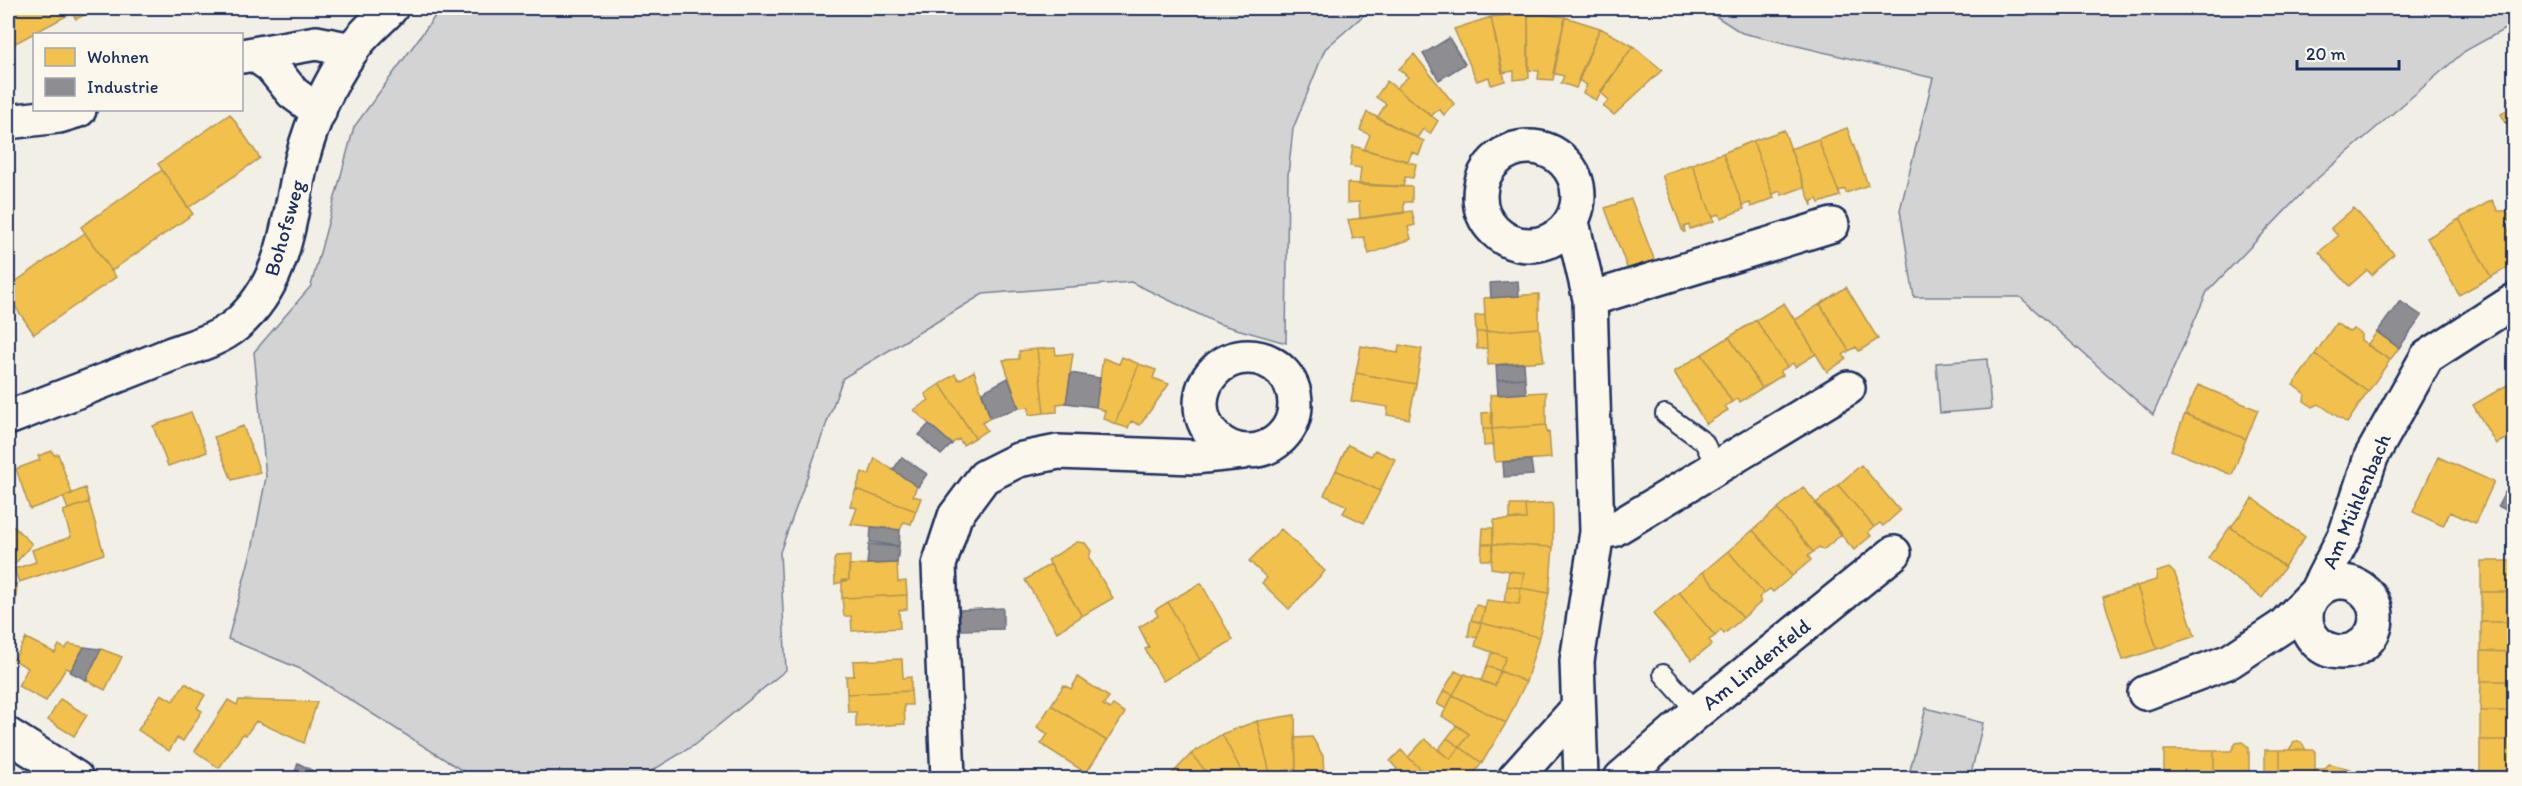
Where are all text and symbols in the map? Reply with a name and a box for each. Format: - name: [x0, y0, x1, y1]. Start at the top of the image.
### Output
- legend: [33, 33, 243, 111]
- scale bar: [2297, 33, 2399, 71]
- text: 20 m: [2306, 43, 2346, 65]
- text: Wohnen: [87, 46, 149, 68]
- text: Industrie: [87, 76, 158, 98]
- street label: Bohofsweg: [258, 177, 310, 279]
- street label: Am Mühlenbach: [2316, 429, 2396, 573]
- street label: Am Lindenfeld: [1697, 613, 1815, 715]

